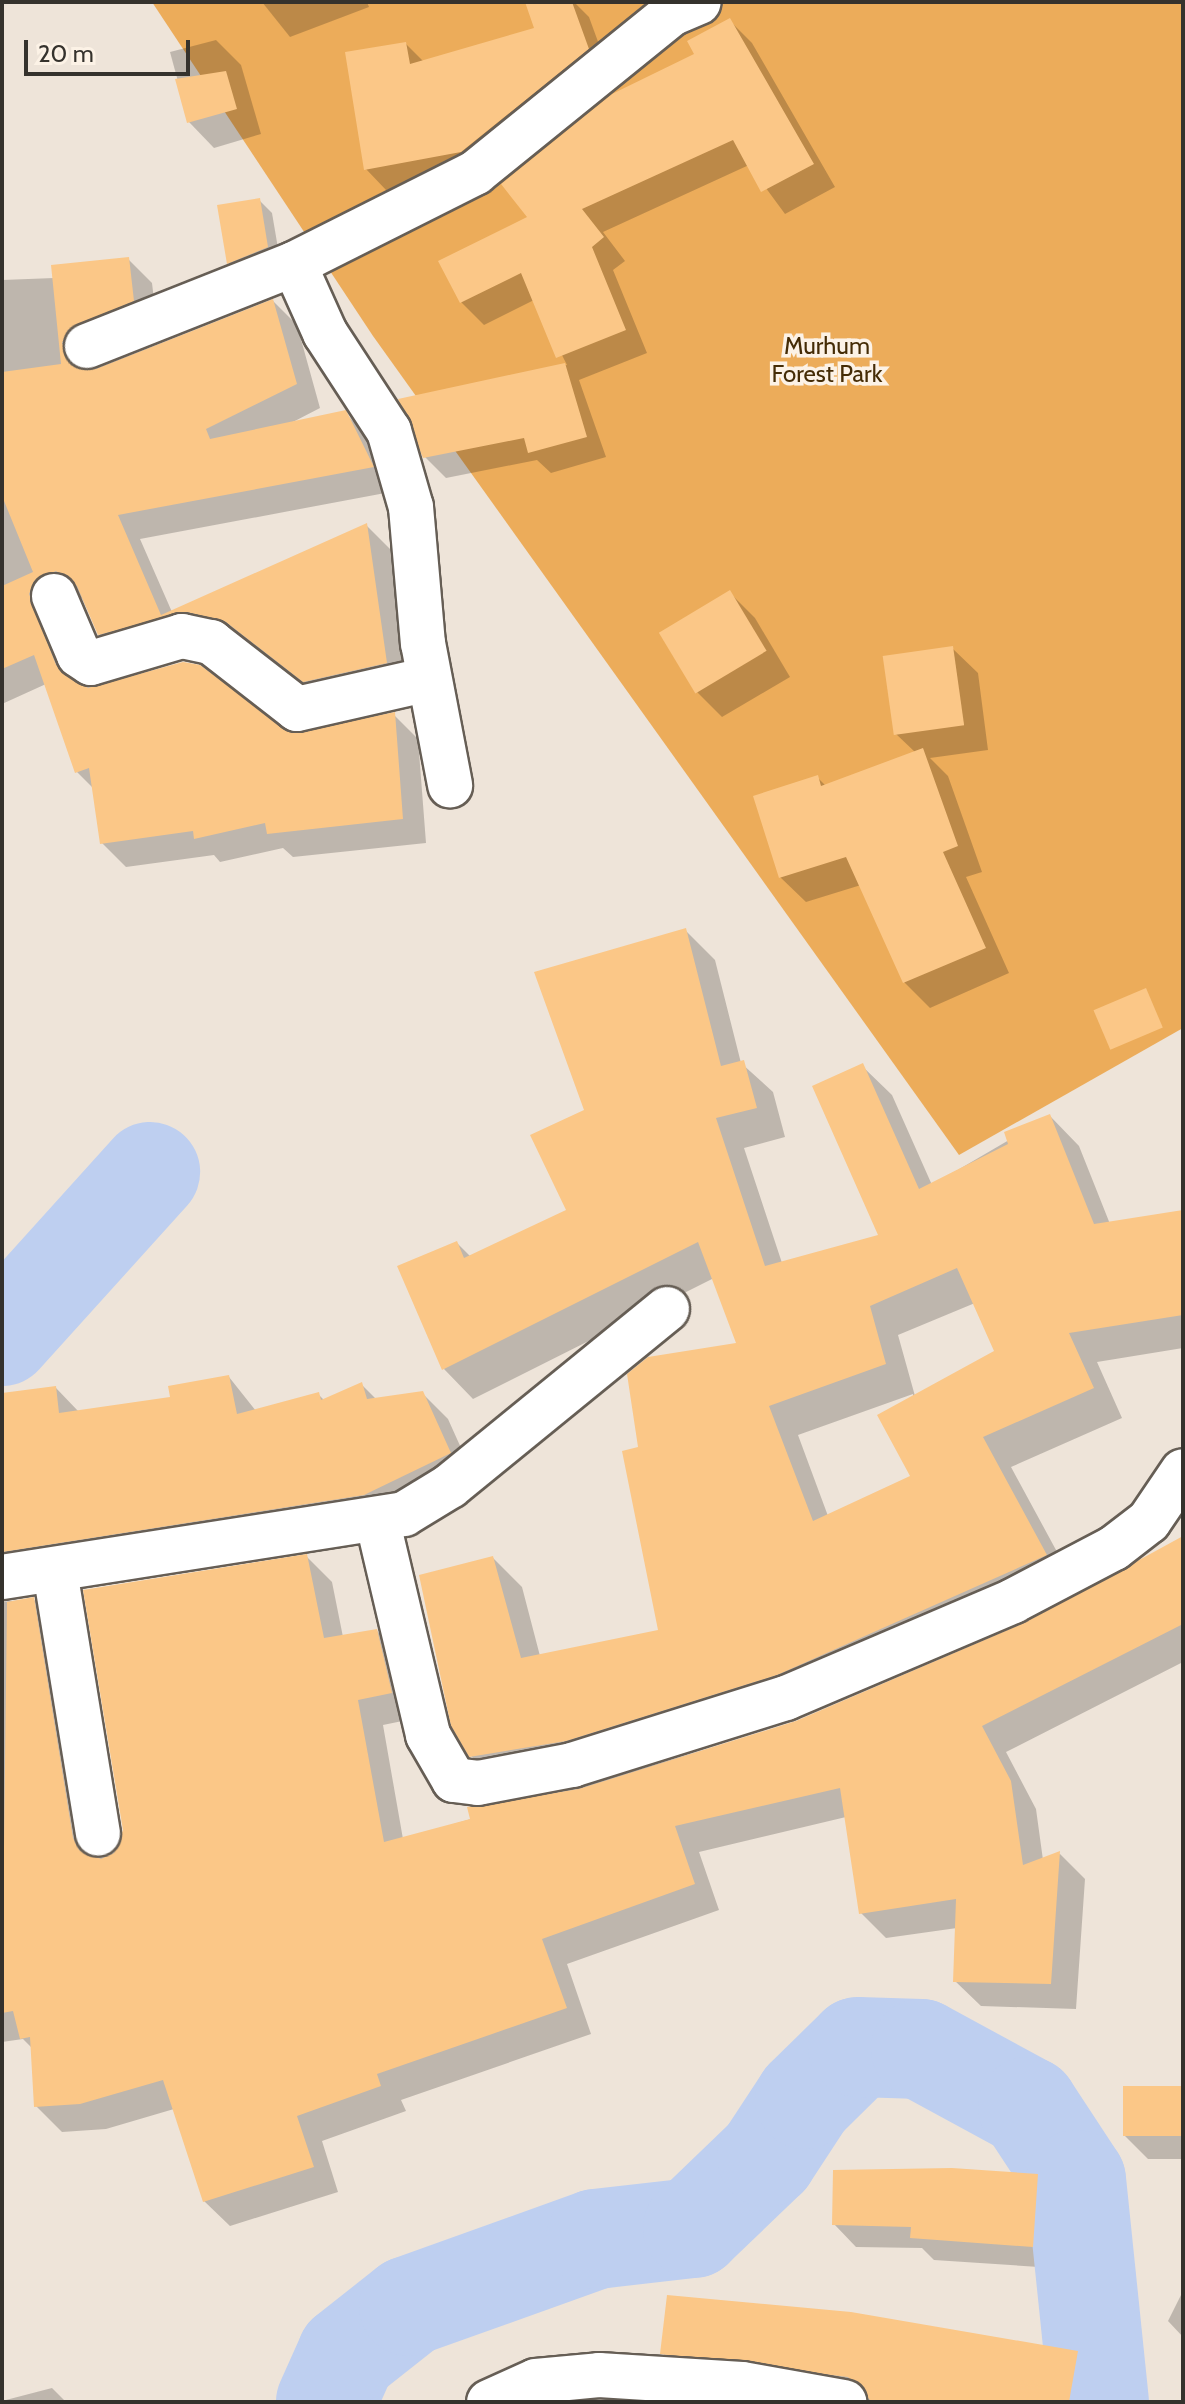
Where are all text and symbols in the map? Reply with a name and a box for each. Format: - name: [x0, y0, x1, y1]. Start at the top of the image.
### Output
- scale bar: [28, 24, 194, 74]
- text: 20 m: [38, 39, 94, 68]
- park label: Murhum Forest Park: [772, 332, 882, 388]

